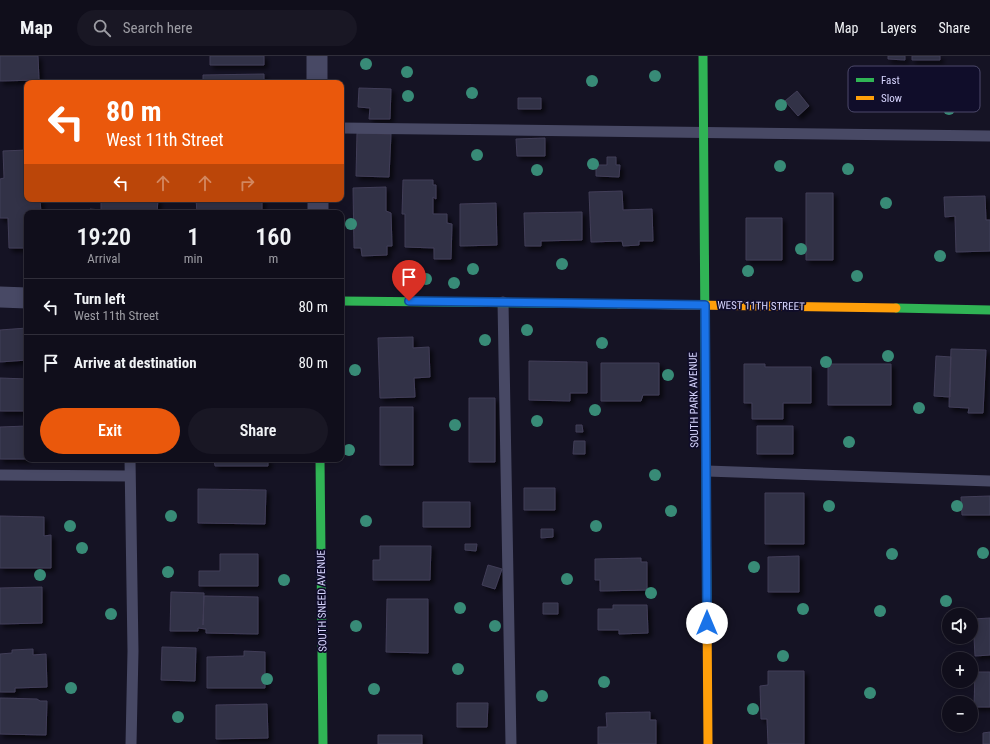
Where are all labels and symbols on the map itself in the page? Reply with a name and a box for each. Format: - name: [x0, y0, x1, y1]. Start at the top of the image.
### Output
- legend: [848, 66, 980, 112]
- text: Fast: [881, 74, 900, 87]
- text: Slow: [881, 92, 902, 105]
- pin: [392, 260, 426, 301]
- street label: WEST 11TH STREET: [717, 299, 805, 313]
- street label: SOUTH PARK AVENUE: [687, 352, 701, 448]
- street label: SOUTH SNEED AVENUE: [315, 549, 329, 652]
- position arrow: [686, 602, 728, 644]

